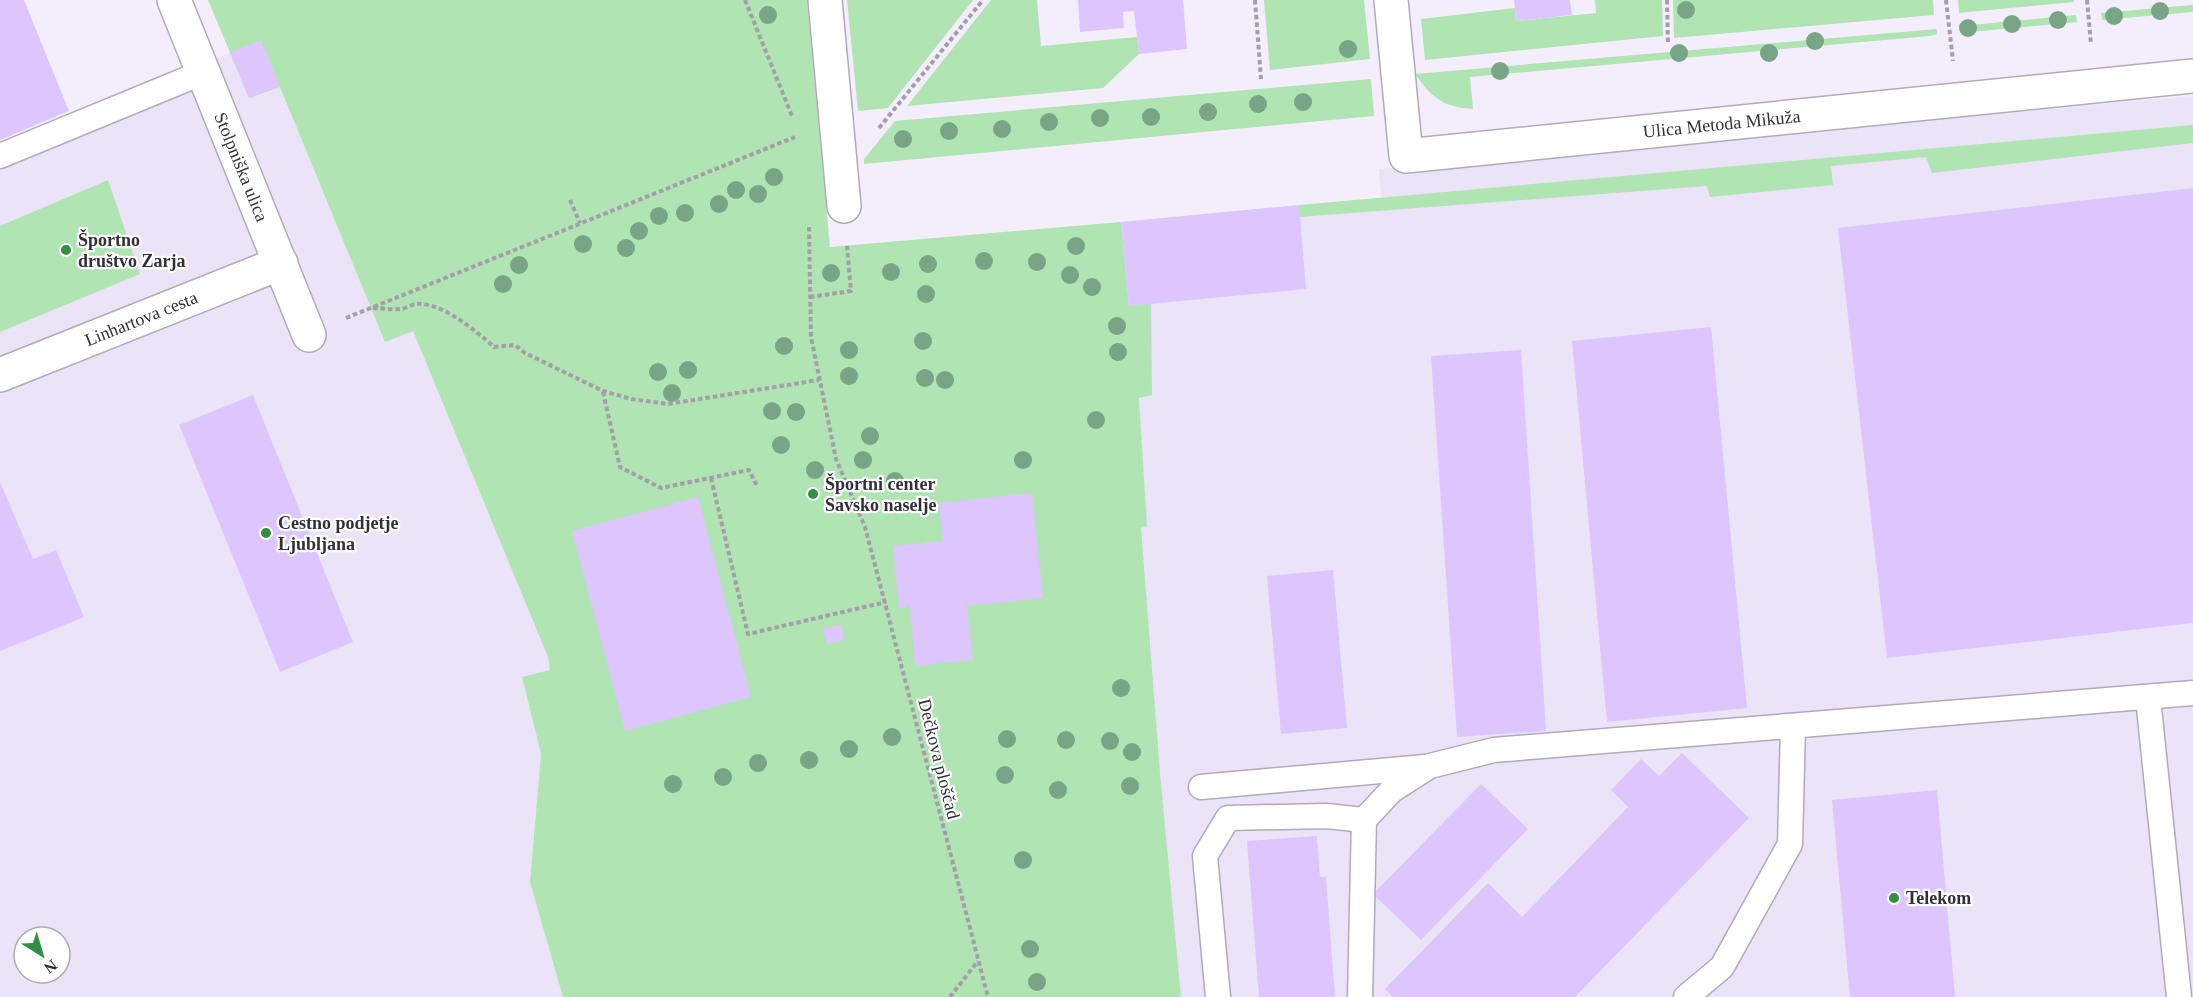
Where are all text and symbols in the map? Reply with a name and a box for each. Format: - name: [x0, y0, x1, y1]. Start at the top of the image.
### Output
- street label: Ulica Metoda Mikuža: [1642, 106, 1801, 142]
- street label: Stolpniška ulica: [210, 110, 272, 224]
- place label: Športno društvo Zarja: [78, 229, 186, 271]
- marker: Športno društvo Zarja: [59, 243, 73, 257]
- street label: Linhartova cesta: [82, 287, 200, 350]
- place label: Športni center Savsko naselje: [825, 473, 937, 515]
- marker: Športni center Savsko naselje: [806, 487, 820, 501]
- place label: Cestno podjetje Ljubljana: [278, 513, 398, 554]
- marker: Cestno podjetje Ljubljana: [259, 526, 273, 540]
- street label: Dečkova ploščad: [914, 697, 964, 821]
- place label: Telekom: [1906, 888, 1971, 908]
- marker: Telekom: [1887, 891, 1901, 905]
- north arrow: [12, 925, 72, 985]
- text: N: [41, 956, 60, 977]

